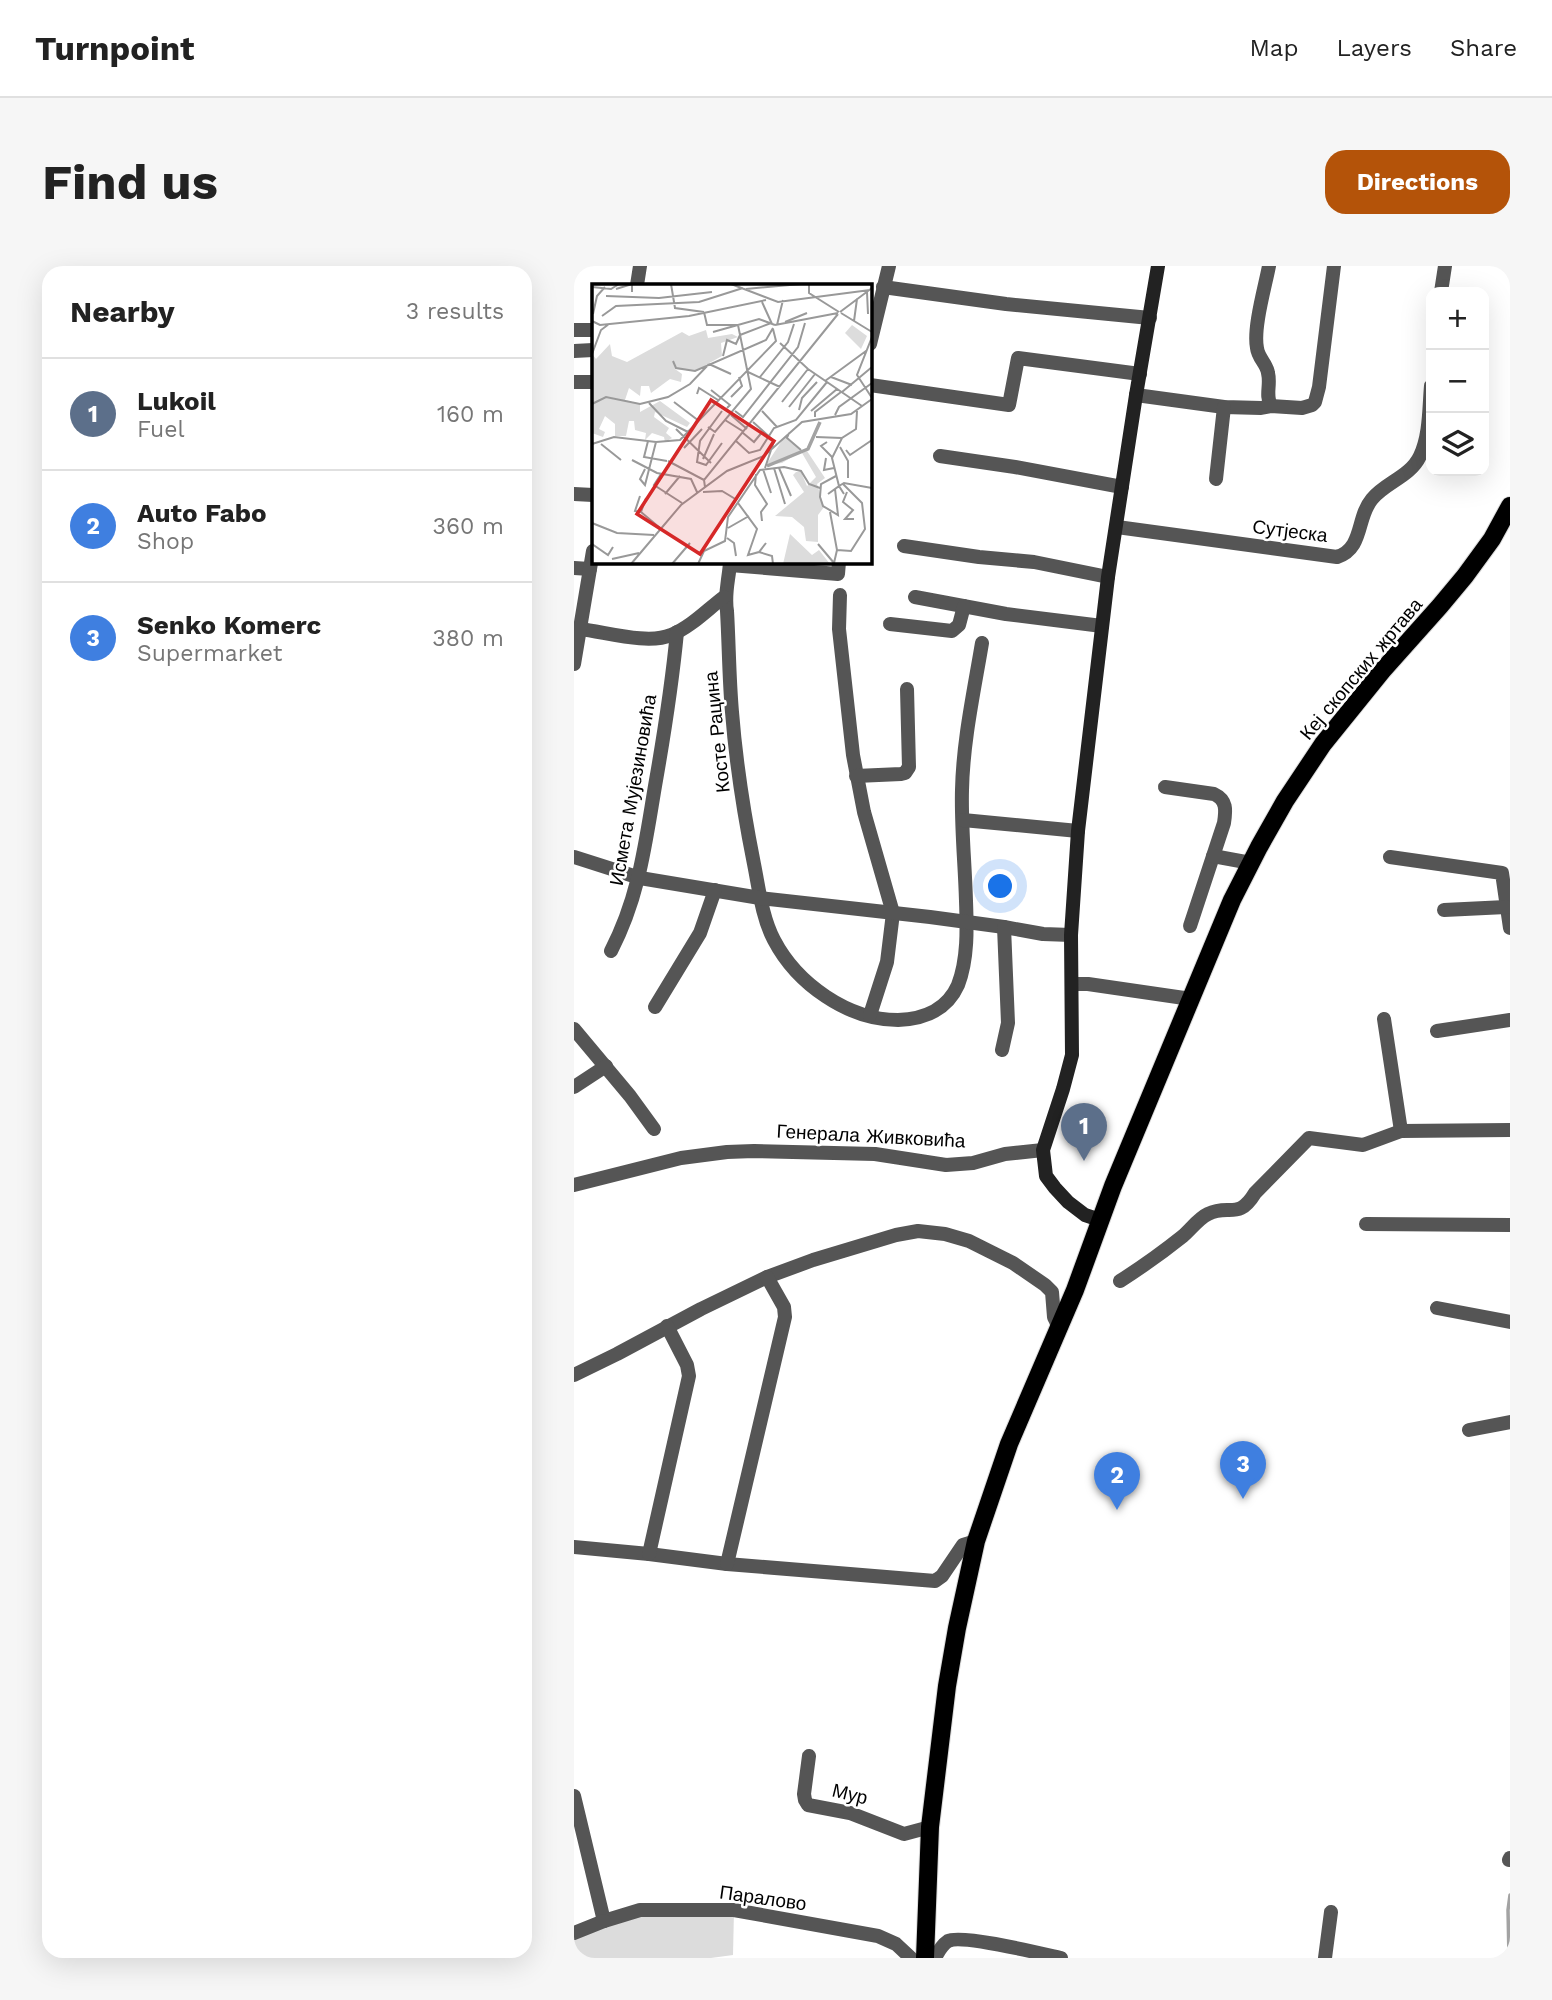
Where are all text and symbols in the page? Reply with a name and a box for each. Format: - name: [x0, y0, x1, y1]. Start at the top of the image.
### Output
- text: Turnpoint: [35, 29, 194, 68]
- text: Map: [1250, 34, 1298, 62]
- text: Layers: [1336, 34, 1412, 62]
- text: Share: [1450, 34, 1517, 62]
- button: Directions: [1325, 150, 1510, 214]
- text: Find us: [42, 153, 218, 211]
- inset map: [592, 284, 872, 564]
- map controls: [1426, 287, 1489, 476]
- button: +: [1426, 287, 1489, 350]
- text: Nearby: [70, 294, 175, 329]
- text: 3 results: [406, 298, 504, 325]
- button: −: [1426, 350, 1489, 413]
- text: Lukoil: [137, 386, 216, 416]
- text: 1: [88, 401, 98, 428]
- text: 160 m: [437, 401, 504, 428]
- button: layers: [1426, 413, 1489, 476]
- text: Fuel: [137, 416, 185, 443]
- text: Auto Fabo: [137, 498, 267, 528]
- text: 2: [86, 513, 100, 540]
- text: 360 m: [433, 513, 504, 540]
- street label: Сутјеска: [1251, 515, 1329, 547]
- text: Shop: [137, 528, 194, 555]
- street label: Кеј скопских жртава: [1295, 593, 1427, 745]
- text: Senko Komerc: [137, 610, 321, 640]
- text: 3: [86, 625, 100, 652]
- text: 380 m: [432, 625, 504, 652]
- text: Supermarket: [137, 640, 282, 667]
- street label: Косте Рацина: [699, 670, 735, 794]
- street label: Исмета Мујезиновића: [605, 692, 661, 887]
- your location: [983, 869, 1017, 903]
- pin: 1: [1061, 1103, 1107, 1161]
- street label: Генерала Живковића: [776, 1120, 966, 1152]
- pin: 3: [1220, 1441, 1266, 1499]
- pin: 2: [1094, 1452, 1140, 1510]
- street label: Мур: [830, 1778, 870, 1810]
- street label: Паралово: [718, 1881, 808, 1915]

